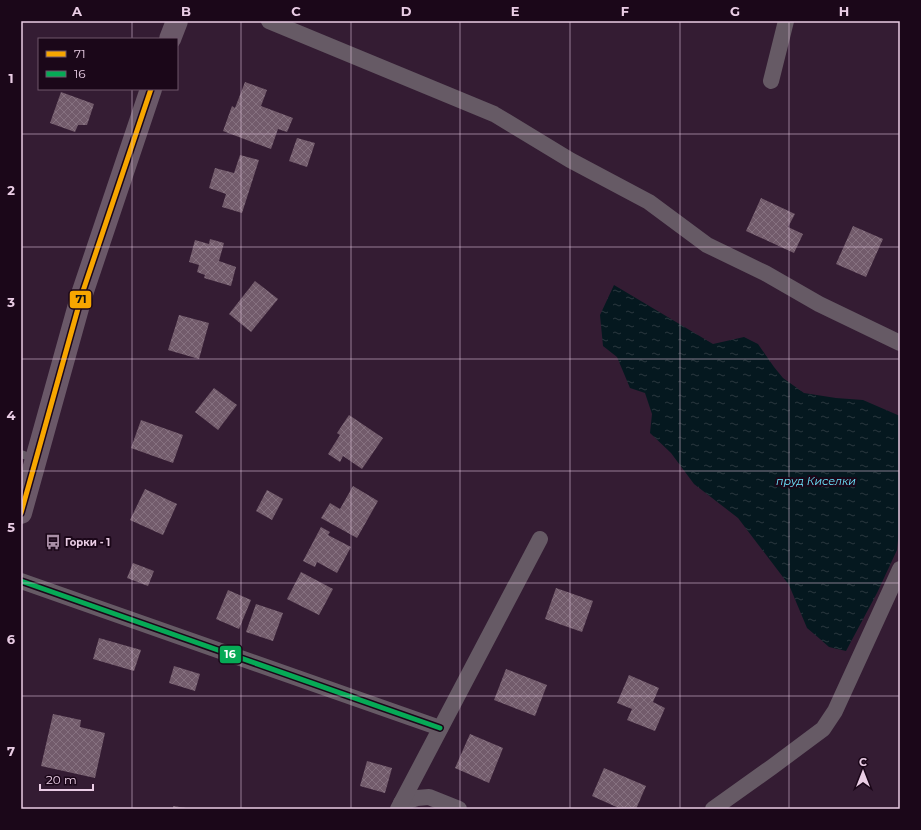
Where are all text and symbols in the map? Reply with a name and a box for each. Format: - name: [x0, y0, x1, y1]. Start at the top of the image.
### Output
- text: A: [71, 3, 83, 19]
- text: B: [181, 3, 191, 19]
- text: C: [291, 3, 301, 19]
- text: D: [401, 3, 412, 19]
- text: E: [511, 3, 520, 19]
- text: F: [621, 3, 629, 19]
- text: G: [730, 3, 740, 19]
- text: H: [839, 3, 849, 19]
- legend: [38, 38, 178, 90]
- text: 71: [74, 46, 86, 61]
- text: 16: [74, 66, 86, 81]
- text: 1: [8, 70, 14, 86]
- text: 2: [7, 182, 15, 198]
- line badge: 71: [69, 290, 92, 309]
- text: 71: [75, 292, 87, 306]
- text: 3: [6, 294, 15, 310]
- text: 4: [7, 407, 16, 423]
- water label: пруд Киселки: [776, 474, 856, 488]
- text: 5: [7, 519, 15, 535]
- bus stop icon: Горки - 1: [44, 533, 62, 551]
- place label: Горки - 1: [65, 536, 110, 549]
- text: 6: [7, 631, 16, 647]
- line badge: 16: [219, 645, 242, 664]
- text: 16: [224, 647, 236, 661]
- text: 7: [7, 743, 15, 759]
- north arrow: [843, 752, 883, 792]
- text: С: [859, 755, 867, 769]
- scale bar: [40, 766, 93, 792]
- text: 20 m: [46, 772, 77, 787]

